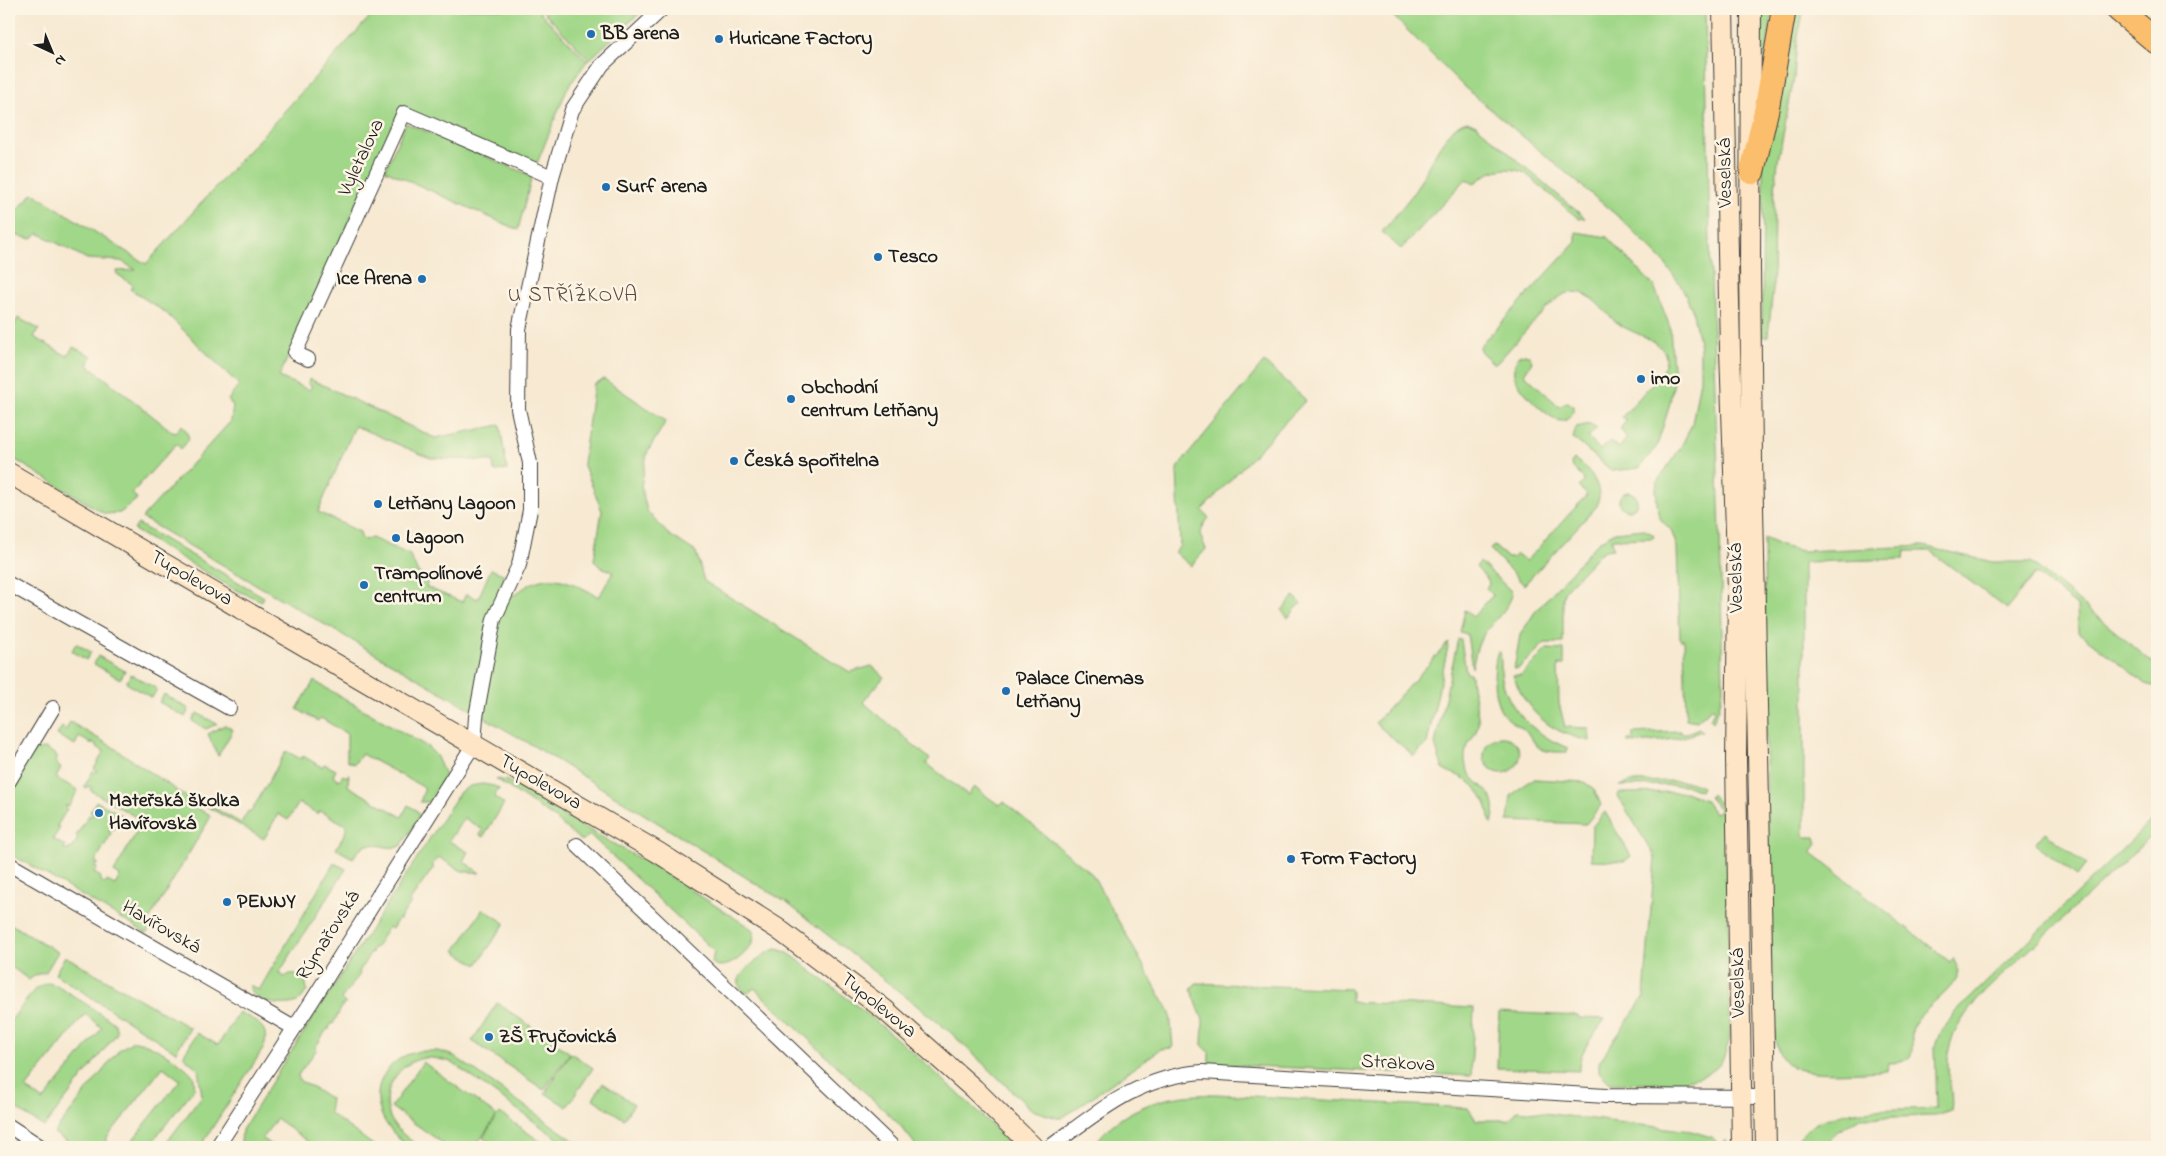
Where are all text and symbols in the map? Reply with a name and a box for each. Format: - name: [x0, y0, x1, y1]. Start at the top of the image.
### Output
- place label: BB arena: [600, 20, 680, 49]
- place label: Huricane Factory: [729, 25, 872, 55]
- north arrow: [28, 28, 78, 78]
- marker: BB arena: [585, 28, 597, 40]
- marker: Huricane Factory: [713, 33, 725, 45]
- text: N: [49, 49, 71, 71]
- street label: Vyletalova: [331, 114, 393, 202]
- street label: Veselská: [1711, 138, 1741, 209]
- place label: Surf arena: [616, 173, 708, 202]
- marker: Surf arena: [600, 181, 612, 193]
- place label: Tesco: [888, 243, 938, 272]
- marker: Tesco: [872, 251, 884, 263]
- place label: Ice Arena: [336, 265, 412, 294]
- marker: Ice Arena: [416, 273, 428, 285]
- district label: U STŘÍŽKOVA: [508, 281, 638, 311]
- place label: imo: [1651, 365, 1681, 394]
- marker: imo: [1635, 373, 1647, 385]
- place label: Obchodní centrum Letňany: [801, 374, 938, 427]
- marker: Obchodní centrum Letňany: [785, 393, 797, 405]
- place label: Česká spořitelna: [744, 447, 879, 476]
- marker: Česká spořitelna: [728, 455, 740, 467]
- place label: Letňany Lagoon: [388, 490, 516, 520]
- marker: Letňany Lagoon: [372, 498, 384, 510]
- place label: Lagoon: [406, 524, 464, 554]
- marker: Lagoon: [390, 532, 402, 544]
- street label: Veselská: [1722, 543, 1752, 614]
- street label: Tupolevova: [144, 544, 238, 614]
- place label: Trampolínové centrum: [374, 560, 484, 612]
- marker: Trampolínové centrum: [358, 579, 370, 591]
- place label: Palace Cinemas Letňany: [1016, 665, 1144, 718]
- marker: Palace Cinemas Letňany: [1000, 685, 1012, 697]
- street label: Tupolevova: [493, 748, 587, 818]
- place label: Mateřská školka Havířovská: [109, 787, 240, 839]
- marker: Mateřská školka Havířovská: [93, 807, 105, 819]
- place label: Form Factory: [1300, 845, 1416, 875]
- marker: Form Factory: [1285, 853, 1297, 865]
- street label: Rýmařovská: [290, 885, 368, 987]
- place label: PENNY: [237, 888, 296, 917]
- street label: Havířovská: [116, 894, 206, 962]
- marker: PENNY: [221, 896, 233, 908]
- street label: Veselská: [1724, 948, 1754, 1019]
- street label: Tupolevova: [833, 966, 923, 1046]
- place label: ZŠ Fryčovická: [499, 1023, 617, 1053]
- marker: ZŠ Fryčovická: [483, 1031, 495, 1043]
- street label: Strakova: [1360, 1048, 1436, 1080]

